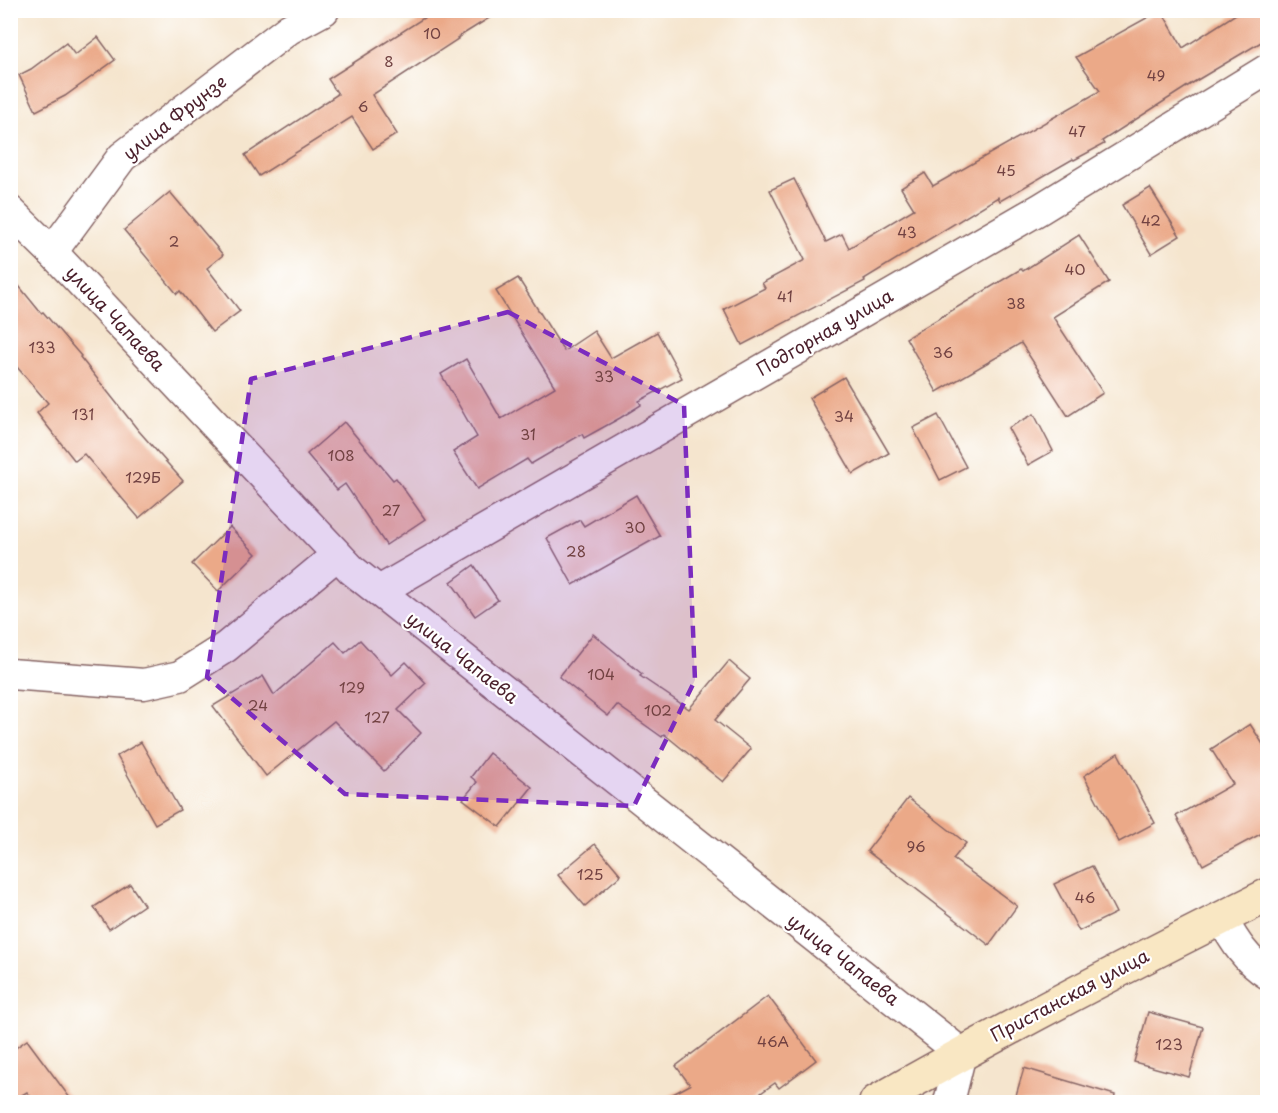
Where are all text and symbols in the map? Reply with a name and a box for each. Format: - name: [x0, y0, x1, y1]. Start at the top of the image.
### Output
- house number: 10: [423, 21, 441, 44]
- house number: 8: [384, 49, 394, 72]
- house number: 49: [1147, 63, 1165, 86]
- street label: улица Фрунзе: [117, 68, 232, 166]
- house number: 6: [358, 94, 368, 117]
- house number: 47: [1068, 119, 1086, 142]
- house number: 45: [996, 158, 1016, 181]
- house number: 42: [1141, 208, 1161, 231]
- house number: 43: [897, 220, 917, 243]
- house number: 2: [169, 229, 179, 252]
- house number: 40: [1065, 257, 1085, 280]
- street label: улица Чапаева: [60, 259, 173, 377]
- street label: Подгорная улица: [751, 281, 898, 382]
- house number: 41: [777, 284, 793, 307]
- house number: 38: [1006, 291, 1026, 314]
- house number: 133: [29, 335, 55, 358]
- house number: 36: [933, 340, 953, 363]
- house number: 33: [594, 364, 614, 387]
- house number: 131: [72, 402, 94, 425]
- house number: 34: [834, 404, 854, 427]
- house number: 31: [520, 422, 536, 445]
- house number: 108: [327, 443, 355, 466]
- house number: 129Б: [125, 465, 161, 488]
- house number: 27: [382, 498, 401, 521]
- house number: 30: [625, 515, 645, 538]
- house number: 28: [566, 539, 586, 562]
- street label: улица Чапаева: [401, 604, 525, 710]
- house number: 104: [587, 662, 615, 685]
- house number: 129: [339, 675, 365, 698]
- house number: 24: [248, 693, 268, 716]
- house number: 102: [644, 698, 672, 721]
- house number: 127: [364, 705, 390, 728]
- house number: 96: [907, 834, 926, 857]
- house number: 125: [577, 862, 603, 885]
- house number: 46: [1075, 885, 1095, 908]
- street label: улица Чапаева: [782, 906, 906, 1012]
- street label: Пристанская улица: [985, 941, 1154, 1048]
- house number: 46А: [757, 1029, 789, 1052]
- house number: 123: [1155, 1032, 1183, 1055]

